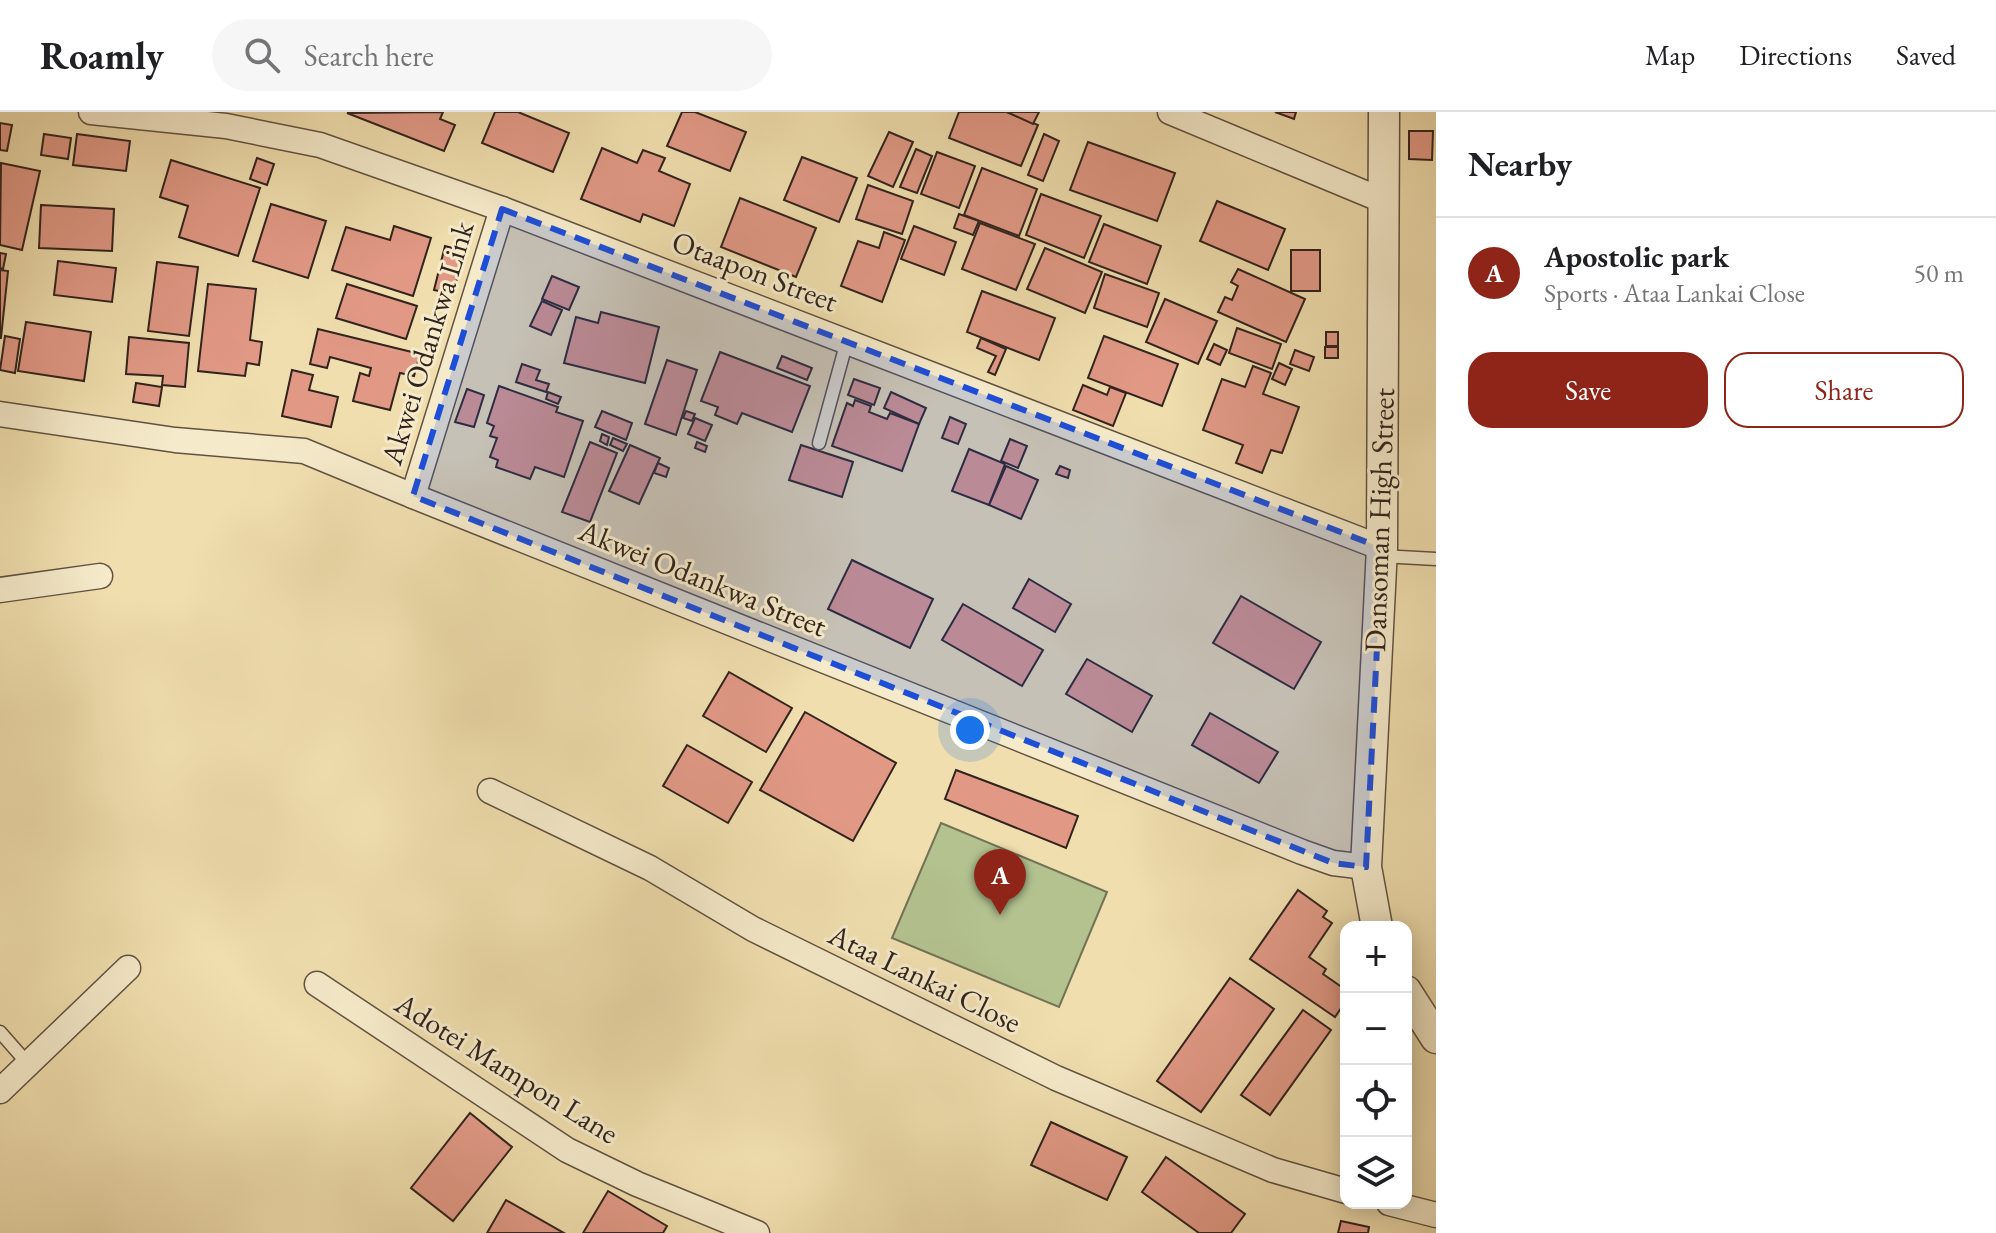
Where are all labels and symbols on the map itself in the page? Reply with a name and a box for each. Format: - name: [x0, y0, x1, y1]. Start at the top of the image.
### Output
- street label: Akwei Odankwa Link: [371, 216, 483, 470]
- street label: Otaapon Street: [667, 222, 844, 321]
- street label: Dansoman High Street: [1355, 387, 1403, 653]
- street label: Akwei Odankwa Street: [573, 510, 833, 646]
- your location: [950, 710, 990, 750]
- pin: A: [974, 849, 1026, 915]
- street label: Ataa Lankai Close: [821, 914, 1028, 1041]
- street label: Adotei Mampon Lane: [387, 983, 626, 1152]

